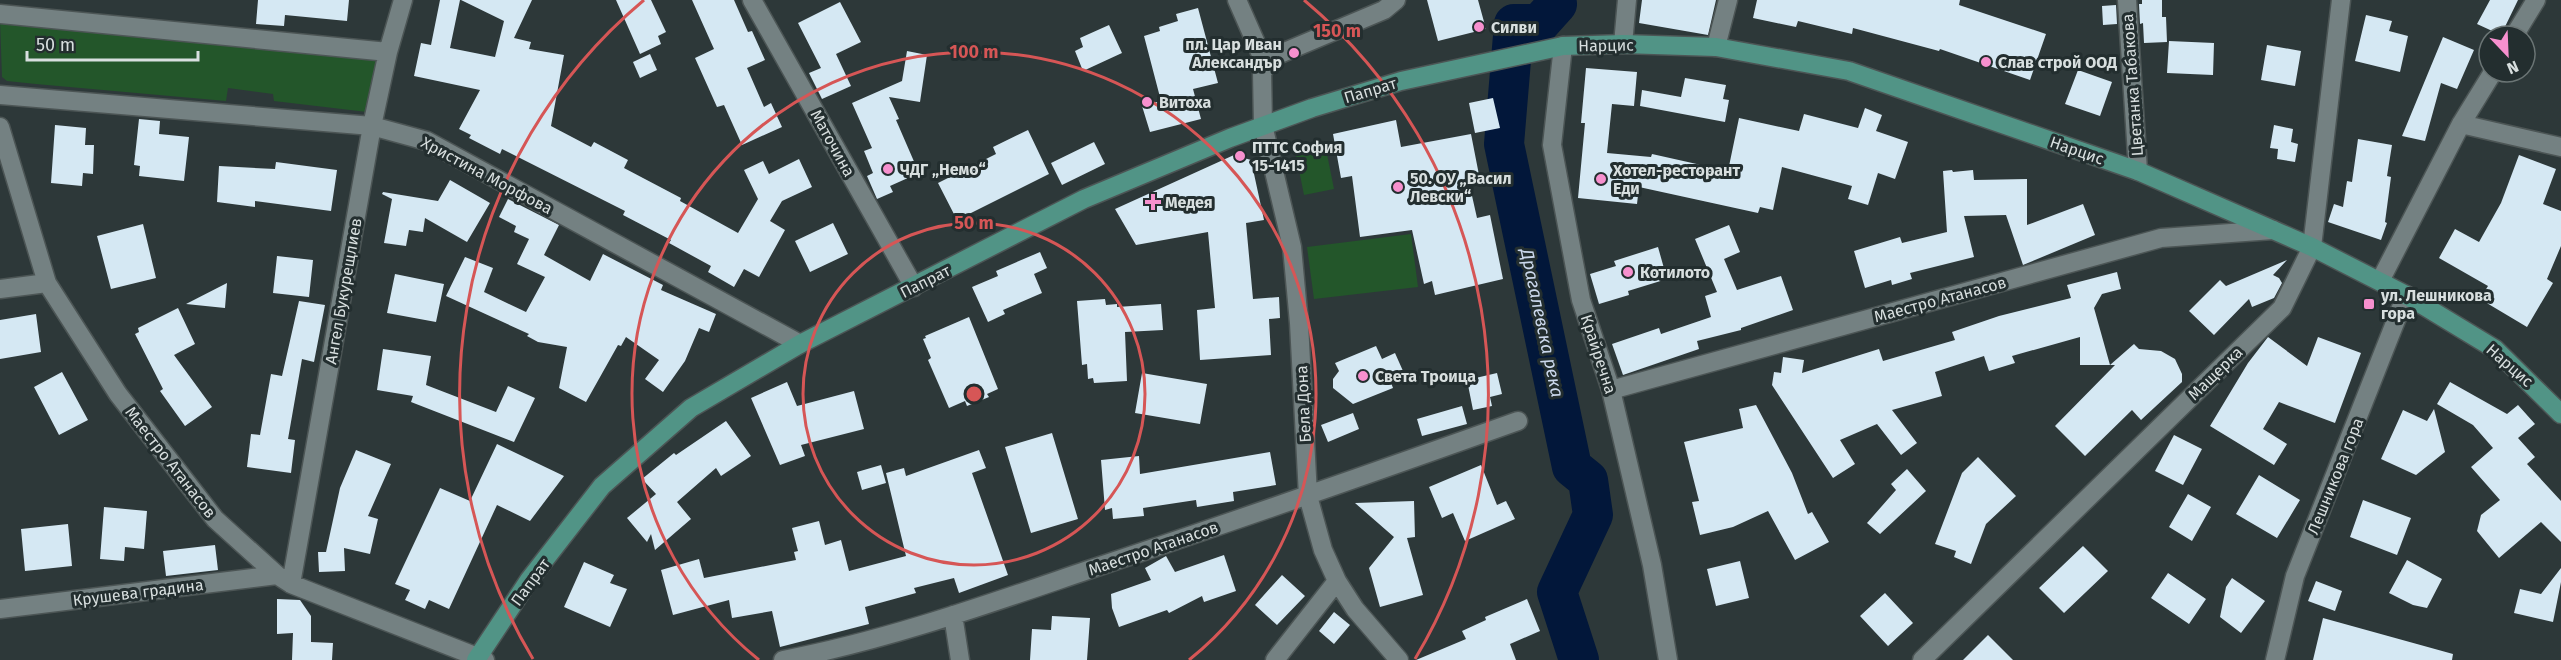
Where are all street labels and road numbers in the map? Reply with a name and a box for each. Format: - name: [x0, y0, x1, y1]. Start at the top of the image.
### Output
- street label: Цветанка Табакова: [2118, 13, 2147, 157]
- street label: Нарцис: [1578, 36, 1634, 55]
- street label: Папрат: [1342, 73, 1399, 107]
- street label: Маточина: [806, 106, 859, 180]
- street label: Нарцис: [2047, 132, 2107, 169]
- street label: Христина Морфова: [418, 133, 556, 218]
- street label: Ангел Букурещлиев: [321, 217, 366, 366]
- street label: Папрат: [897, 260, 954, 302]
- street label: Маестро Атанасов: [1872, 273, 2008, 326]
- street label: Крайречна: [1577, 312, 1620, 396]
- street label: Нарцис: [2482, 340, 2537, 391]
- street label: Мащерка: [2184, 343, 2247, 404]
- street label: Бела Дона: [1292, 365, 1315, 443]
- street label: Маестро Атанасов: [121, 403, 220, 522]
- street label: Лешникова гора: [2303, 415, 2368, 537]
- street label: Маестро Атанасов: [1086, 517, 1221, 580]
- street label: Папрат: [507, 554, 554, 610]
- street label: Крушева градина: [72, 575, 205, 610]

